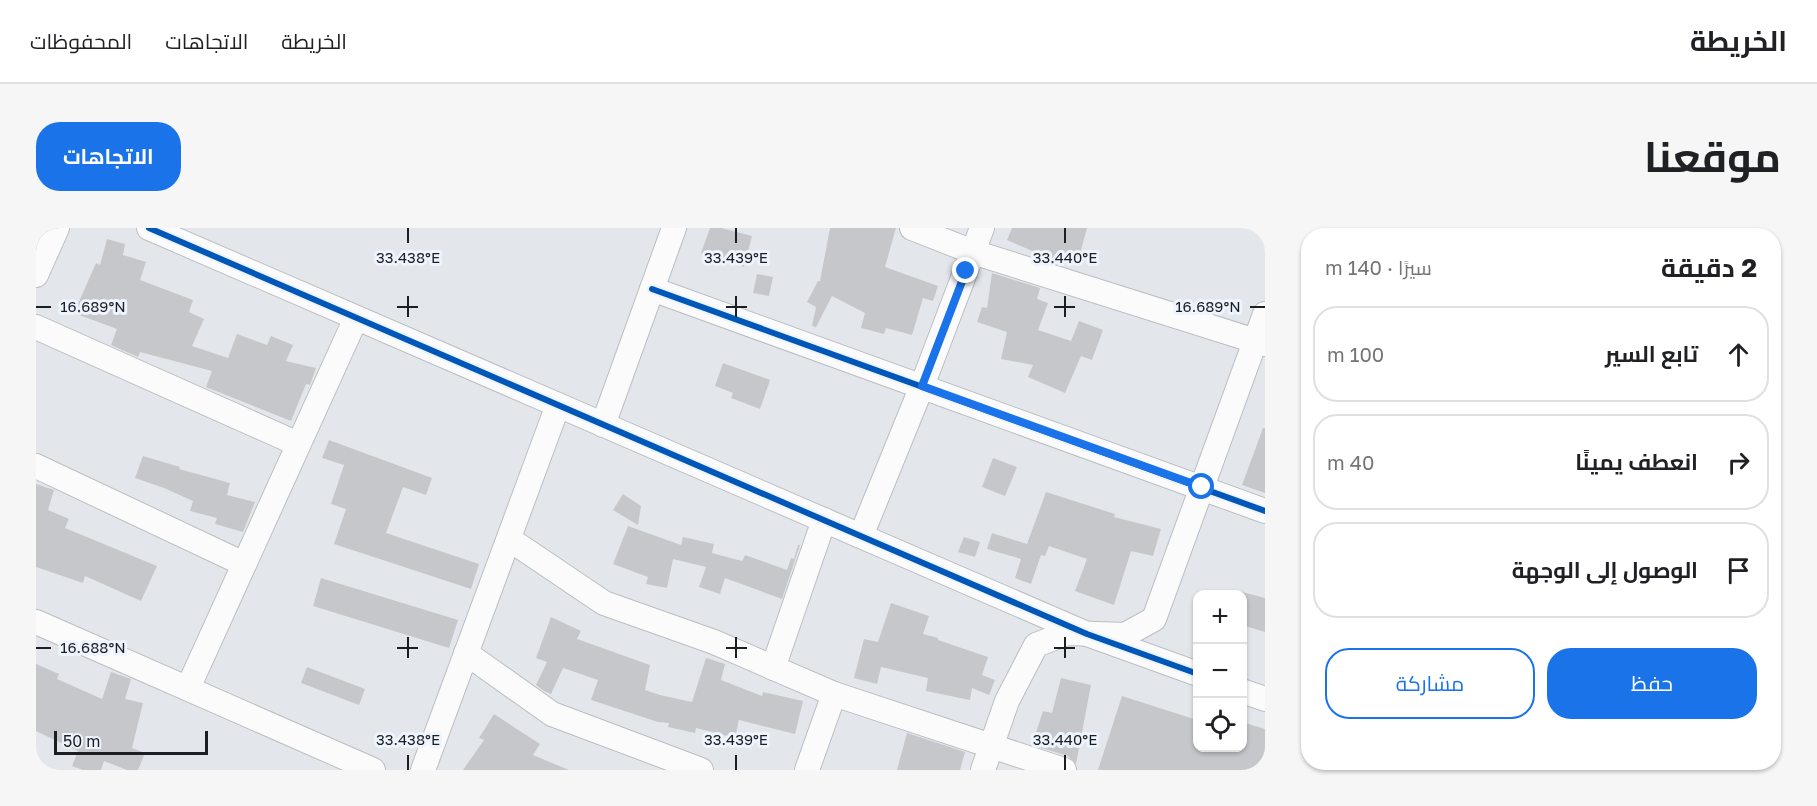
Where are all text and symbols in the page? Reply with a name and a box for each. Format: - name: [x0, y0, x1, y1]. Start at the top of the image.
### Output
- text: الخريطة: [1690, 24, 1787, 57]
- text: المحفوظات: [30, 28, 132, 54]
- text: الاتجاهات: [165, 28, 248, 54]
- text: الخريطة: [281, 28, 347, 54]
- button: الاتجاهات: [36, 122, 181, 191]
- text: موقعنا: [1644, 131, 1781, 181]
- text: 33.438°E: [376, 248, 440, 266]
- text: 33.439°E: [704, 248, 768, 266]
- text: 33.440°E: [1033, 248, 1097, 266]
- text: 2 دقيقة: [1661, 252, 1757, 283]
- text: سيرًا · 140 m: [1325, 255, 1432, 279]
- route end: [952, 257, 978, 283]
- text: 16.689°N: [60, 297, 126, 315]
- text: 16.689°N: [1175, 297, 1241, 315]
- icon: ahead: [1722, 338, 1755, 371]
- text: تابع السير: [1605, 340, 1698, 367]
- text: 100 m: [1327, 342, 1384, 366]
- icon: right: [1722, 446, 1755, 479]
- text: انعطف يمينًا: [1575, 448, 1698, 475]
- text: 40 m: [1327, 450, 1374, 474]
- route start: [1188, 473, 1214, 499]
- icon: arrive: [1722, 554, 1755, 587]
- text: الوصول إلى الوجهة: [1512, 556, 1698, 583]
- map controls: [1193, 590, 1247, 752]
- button: +: [1193, 590, 1247, 644]
- text: 16.688°N: [60, 638, 126, 656]
- button: −: [1193, 644, 1247, 698]
- button: مشاركة: [1325, 648, 1535, 719]
- button: حفظ: [1547, 648, 1757, 719]
- button: locate: [1193, 698, 1247, 752]
- scale bar: [54, 728, 208, 756]
- text: 33.438°E: [376, 730, 440, 748]
- text: 33.439°E: [704, 730, 768, 748]
- text: 33.440°E: [1033, 730, 1097, 748]
- text: 50 m: [63, 731, 100, 751]

